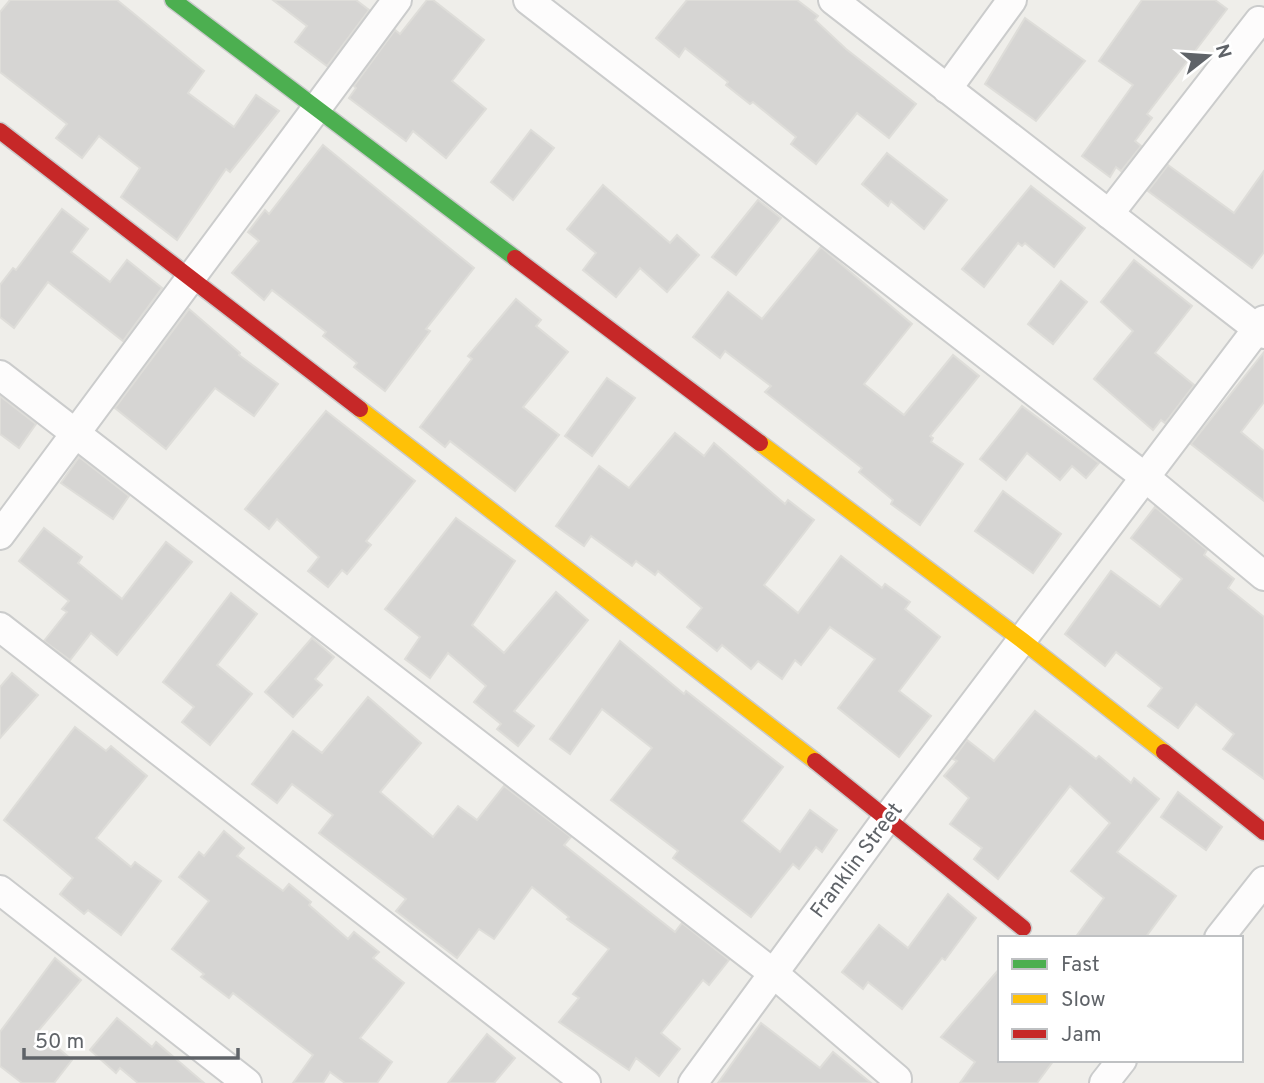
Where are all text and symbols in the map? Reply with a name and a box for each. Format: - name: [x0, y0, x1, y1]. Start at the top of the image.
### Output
- north arrow: [1173, 21, 1243, 91]
- text: N: [1209, 42, 1236, 62]
- street label: Franklin Street: [805, 798, 909, 924]
- legend: [998, 936, 1243, 1062]
- text: Fast: [1061, 952, 1100, 979]
- text: Slow: [1061, 987, 1106, 1014]
- scale bar: [24, 1016, 238, 1060]
- text: Jam: [1061, 1022, 1102, 1049]
- text: 50 m: [35, 1029, 84, 1056]

